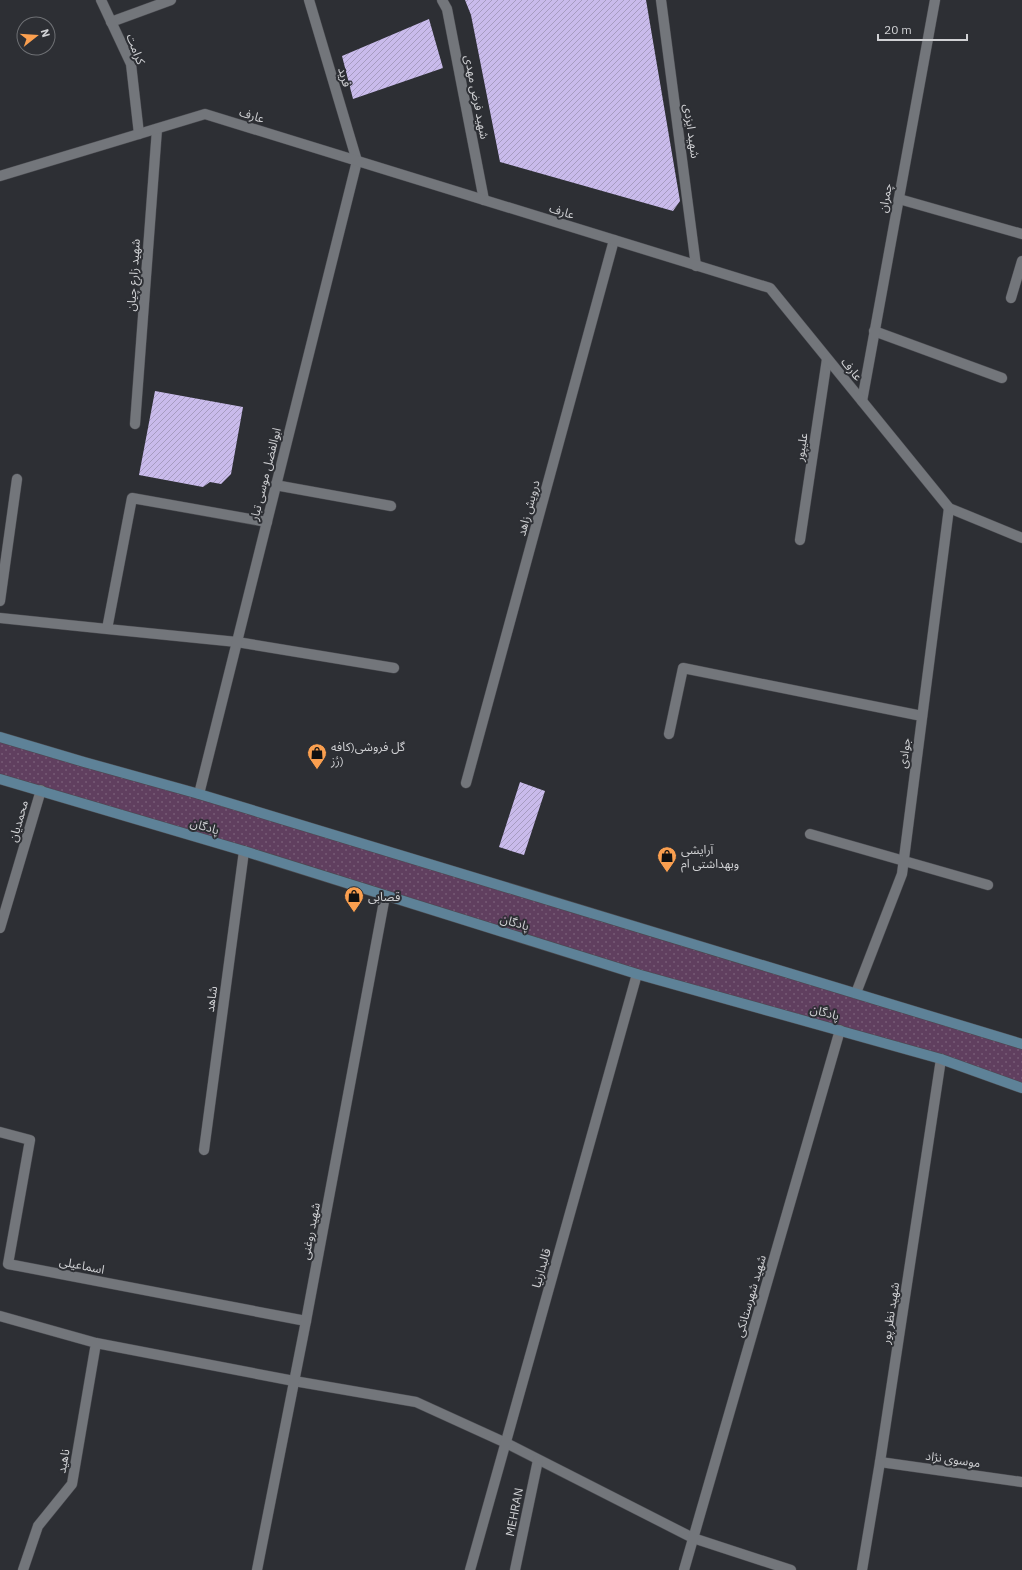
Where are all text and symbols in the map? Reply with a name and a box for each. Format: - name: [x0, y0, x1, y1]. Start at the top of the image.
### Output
- north arrow: [16, 16, 56, 56]
- scale bar: [878, 16, 967, 42]
- text: 20 m: [884, 22, 912, 37]
- text: N: [38, 27, 53, 39]
- street label: کرامت: [123, 32, 149, 67]
- street label: شهید فرض مهدی: [461, 54, 493, 140]
- street label: فرید: [335, 65, 355, 89]
- street label: شهید ایزدی: [681, 103, 703, 159]
- street label: عارف: [238, 104, 266, 126]
- street label: چمران: [875, 182, 896, 214]
- street label: عارف: [548, 200, 576, 222]
- street label: شهید زارع چیان: [123, 238, 145, 312]
- street label: عارف: [838, 354, 866, 384]
- street label: ابوالفضل موسی تبار: [246, 426, 284, 523]
- street label: علیپور: [791, 432, 812, 463]
- street label: درویش زاهد: [513, 478, 543, 538]
- street label: جوادی: [895, 737, 913, 769]
- place label: گل فروشی(کافه رُز): [330, 739, 406, 768]
- shop icon: گل فروشی(کافه رُز): [306, 742, 328, 770]
- street label: محمدیان: [5, 798, 31, 844]
- street label: پادگان: [188, 815, 221, 839]
- place label: آرایشی وبهداشتی ام: [681, 842, 739, 873]
- shop icon: آرایشی وبهداشتی ام: [656, 845, 678, 873]
- shop icon: قصابی: [343, 885, 365, 913]
- place label: قصابی: [368, 889, 400, 904]
- street label: پادگان: [498, 911, 531, 935]
- street label: شاهد: [202, 985, 220, 1013]
- street label: پادگان: [809, 1001, 841, 1024]
- street label: شهید روغنی: [297, 1201, 323, 1261]
- street label: قالبدارنیا: [528, 1246, 554, 1290]
- street label: اسماعيلی: [58, 1253, 106, 1277]
- street label: شهید شهرستانکی: [731, 1253, 769, 1339]
- street label: شهید نظر پور: [878, 1281, 903, 1346]
- street label: ناهید: [53, 1448, 73, 1474]
- street label: موسوی نژاد: [925, 1448, 981, 1470]
- street label: MEHRAN: [502, 1486, 526, 1538]

